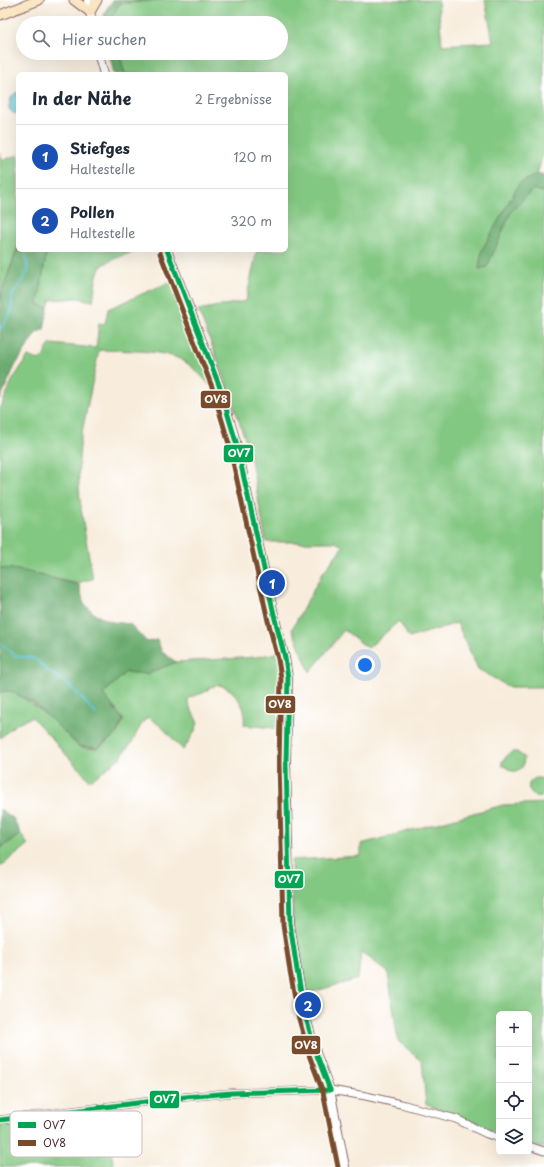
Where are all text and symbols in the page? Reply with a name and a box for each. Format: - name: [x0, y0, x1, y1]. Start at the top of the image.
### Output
- search box: [16, 16, 288, 60]
- icon: search: [30, 27, 52, 49]
- text: Hier suchen: [62, 27, 147, 50]
- text: In der Nähe: [32, 85, 131, 111]
- text: 2 Ergebnisse: [195, 89, 272, 108]
- text: Stiefges: [70, 136, 130, 159]
- text: 1: [42, 147, 48, 166]
- text: 120 m: [233, 147, 272, 166]
- text: Haltestelle: [70, 159, 135, 178]
- text: Pollen: [70, 200, 115, 223]
- text: 2: [40, 211, 50, 230]
- text: 320 m: [230, 211, 272, 230]
- text: Haltestelle: [70, 223, 135, 242]
- line badge: OV8: [200, 390, 231, 409]
- text: OV8: [204, 390, 228, 407]
- line badge: OV7: [223, 444, 254, 463]
- text: OV7: [228, 444, 251, 461]
- pin: 1: [259, 568, 285, 598]
- your location: [355, 655, 375, 675]
- line badge: OV8: [265, 695, 296, 714]
- text: OV8: [268, 695, 292, 712]
- line badge: OV7: [274, 870, 304, 889]
- text: OV7: [278, 870, 301, 887]
- pin: 2: [295, 990, 321, 1020]
- map controls: [496, 1011, 532, 1155]
- button: +: [496, 1011, 532, 1047]
- line badge: OV8: [291, 1035, 321, 1055]
- text: OV8: [294, 1036, 318, 1053]
- button: −: [496, 1047, 532, 1083]
- button: locate: [496, 1083, 532, 1119]
- line badge: OV7: [149, 1090, 180, 1109]
- text: OV7: [154, 1090, 177, 1107]
- legend: [10, 1111, 142, 1157]
- text: OV7: [43, 1116, 66, 1133]
- button: layers: [496, 1119, 532, 1155]
- text: OV8: [43, 1134, 66, 1151]

